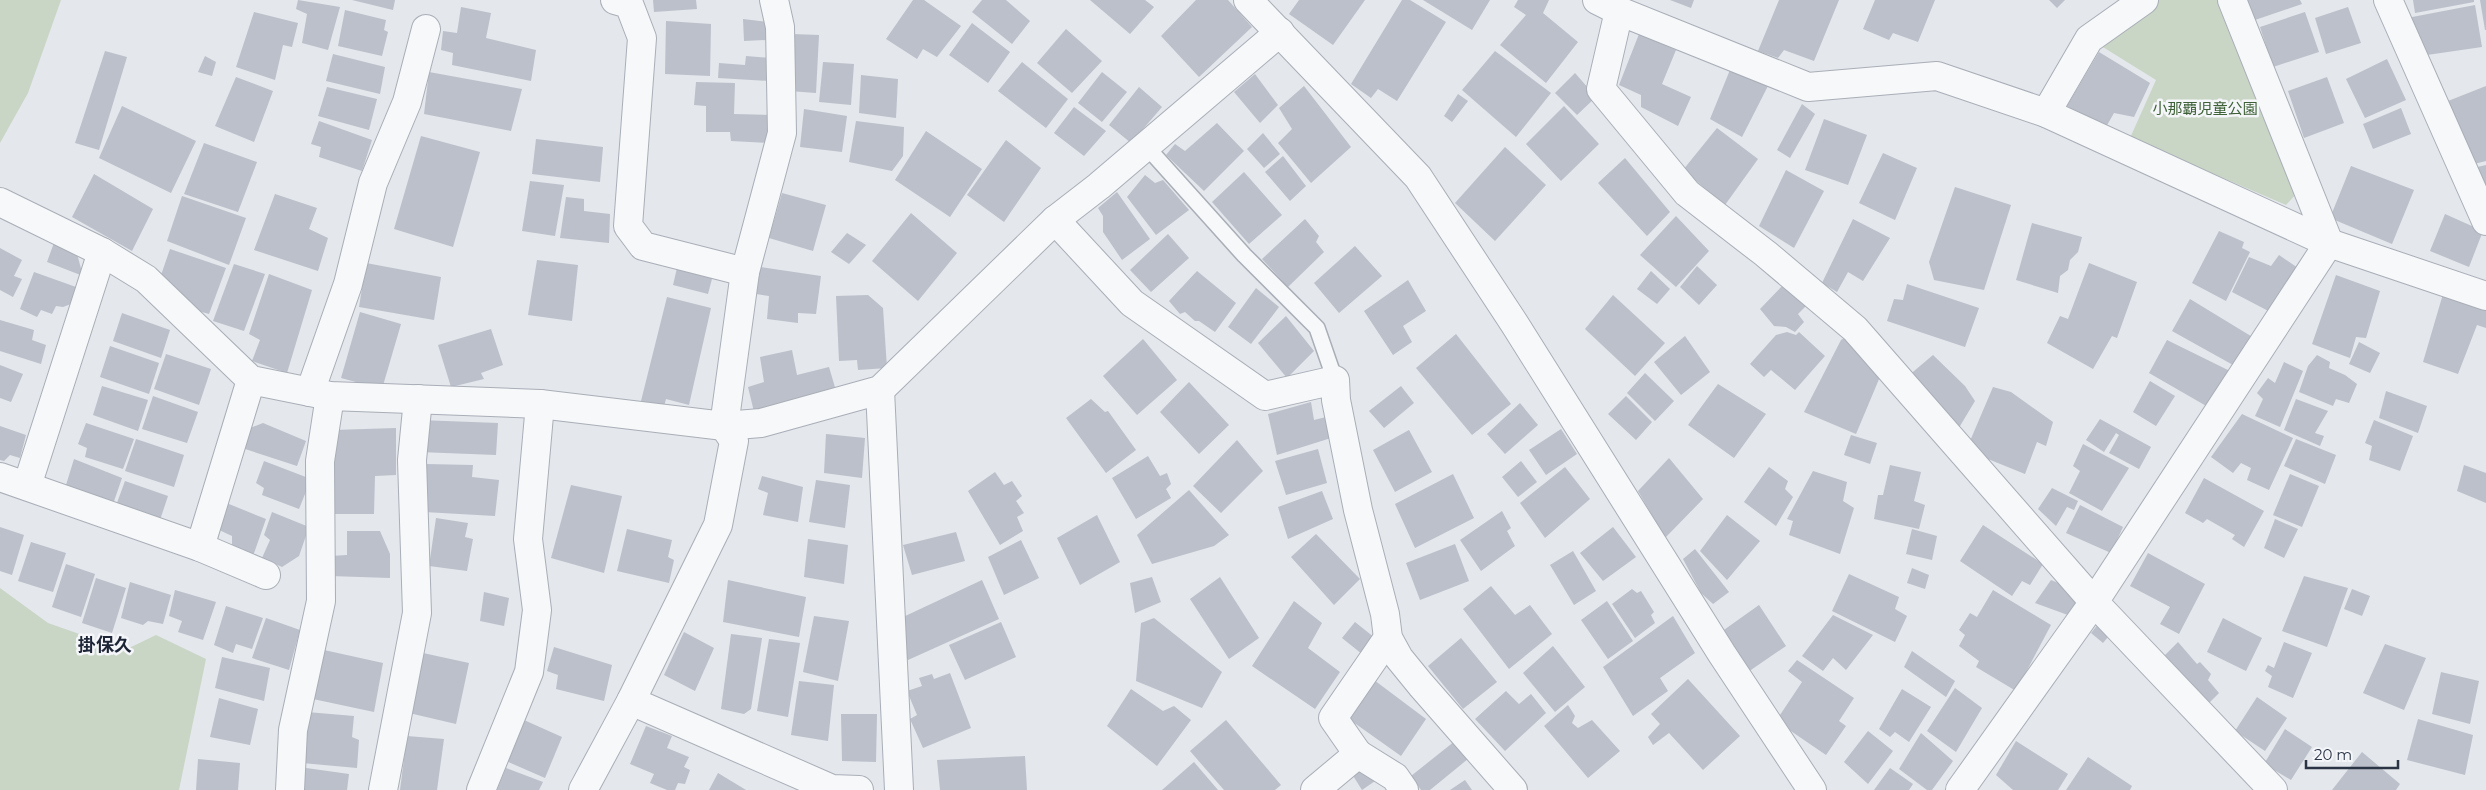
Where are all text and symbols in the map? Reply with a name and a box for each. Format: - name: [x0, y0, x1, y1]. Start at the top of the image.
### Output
- park label: 小那覇児童公園: [2152, 99, 2258, 118]
- district label: 掛保久: [78, 634, 132, 656]
- scale bar: [2306, 738, 2398, 770]
- text: 20 m: [2314, 745, 2352, 764]

